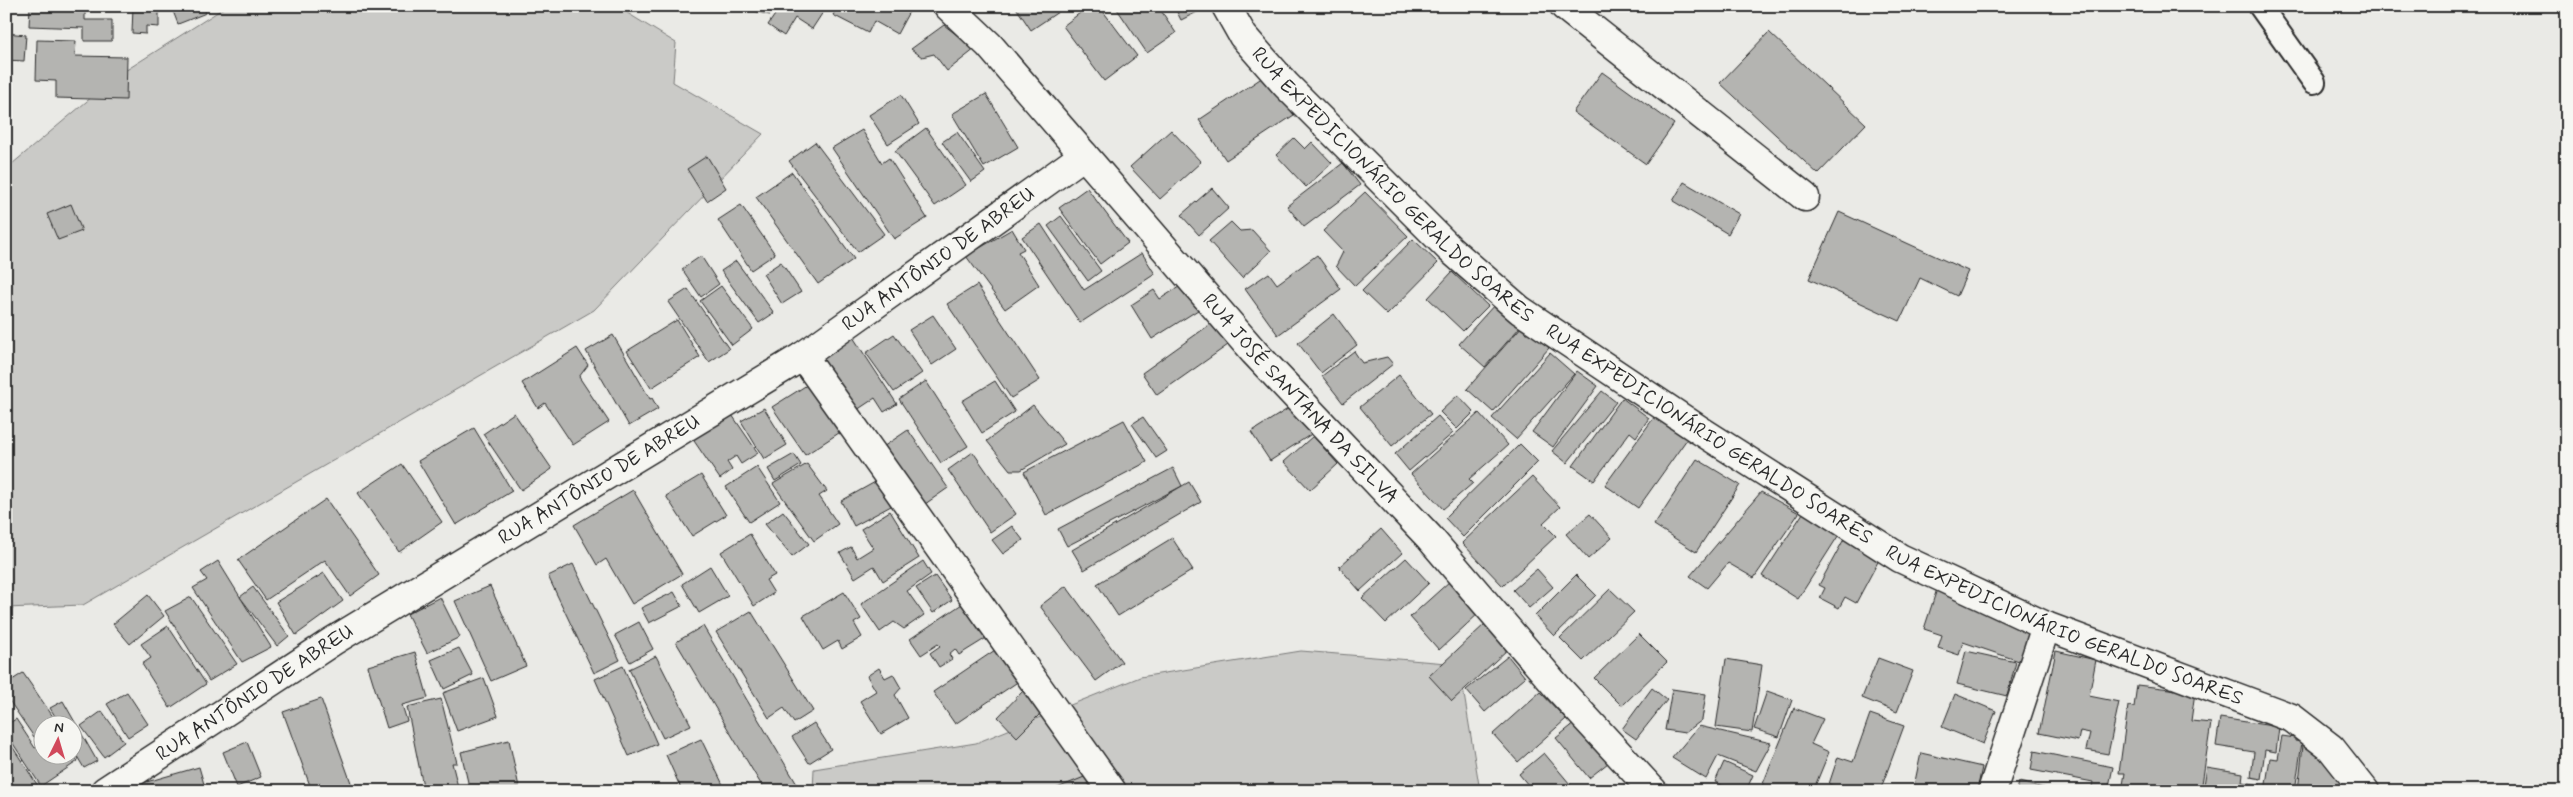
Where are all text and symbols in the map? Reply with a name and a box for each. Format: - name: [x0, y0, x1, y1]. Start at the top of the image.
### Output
- street label: RUA EXPEDICIONÁRIO GERALDO SOARES: [1245, 41, 1539, 329]
- street label: RUA ANTÔNIO DE ABREU: [836, 181, 1040, 337]
- street label: RUA JOSÉ SANTANA DA SILVA: [1196, 288, 1405, 510]
- street label: RUA EXPEDICIONÁRIO GERALDO SOARES: [1541, 318, 1878, 551]
- street label: RUA ANTÔNIO DE ABREU: [493, 408, 705, 551]
- street label: RUA EXPEDICIONÁRIO GERALDO SOARES: [1880, 539, 2247, 712]
- street label: RUA ANTÔNIO DE ABREU: [150, 618, 359, 768]
- north arrow: [32, 714, 82, 764]
- text: N: [54, 719, 64, 737]

